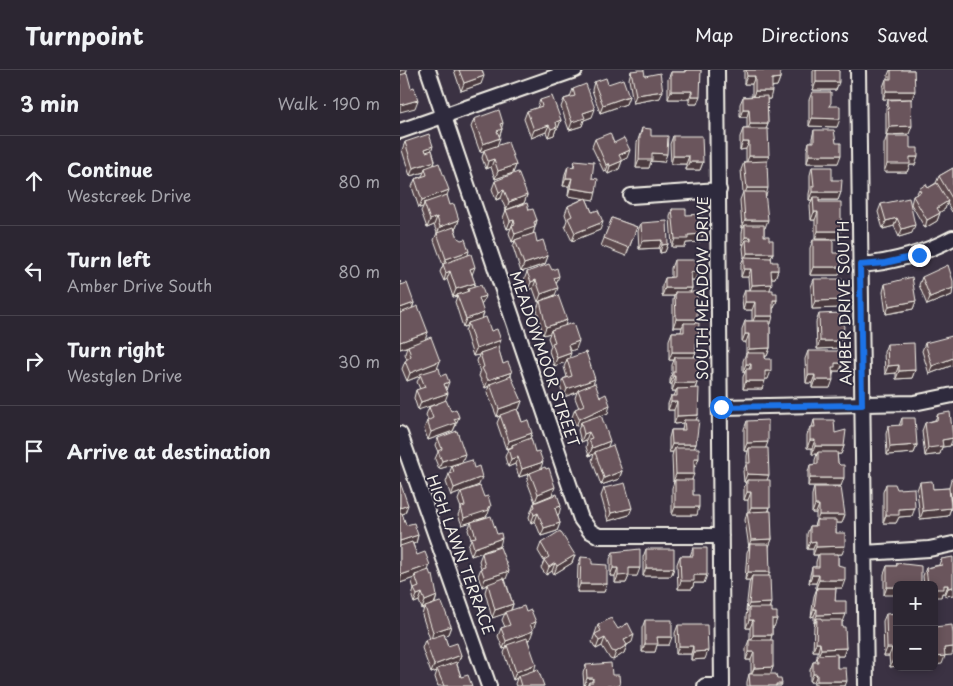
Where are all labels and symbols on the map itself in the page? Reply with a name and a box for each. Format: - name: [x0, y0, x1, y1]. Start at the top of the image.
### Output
- street label: SOUTH MEADOW DRIVE: [690, 196, 713, 380]
- street label: AMBER DRIVE SOUTH: [831, 220, 856, 386]
- route end: [908, 244, 931, 267]
- street label: MEADOWMOOR STREET: [505, 268, 587, 450]
- route start: [710, 396, 733, 419]
- street label: HIGH LAWN TERRACE: [422, 471, 501, 638]

